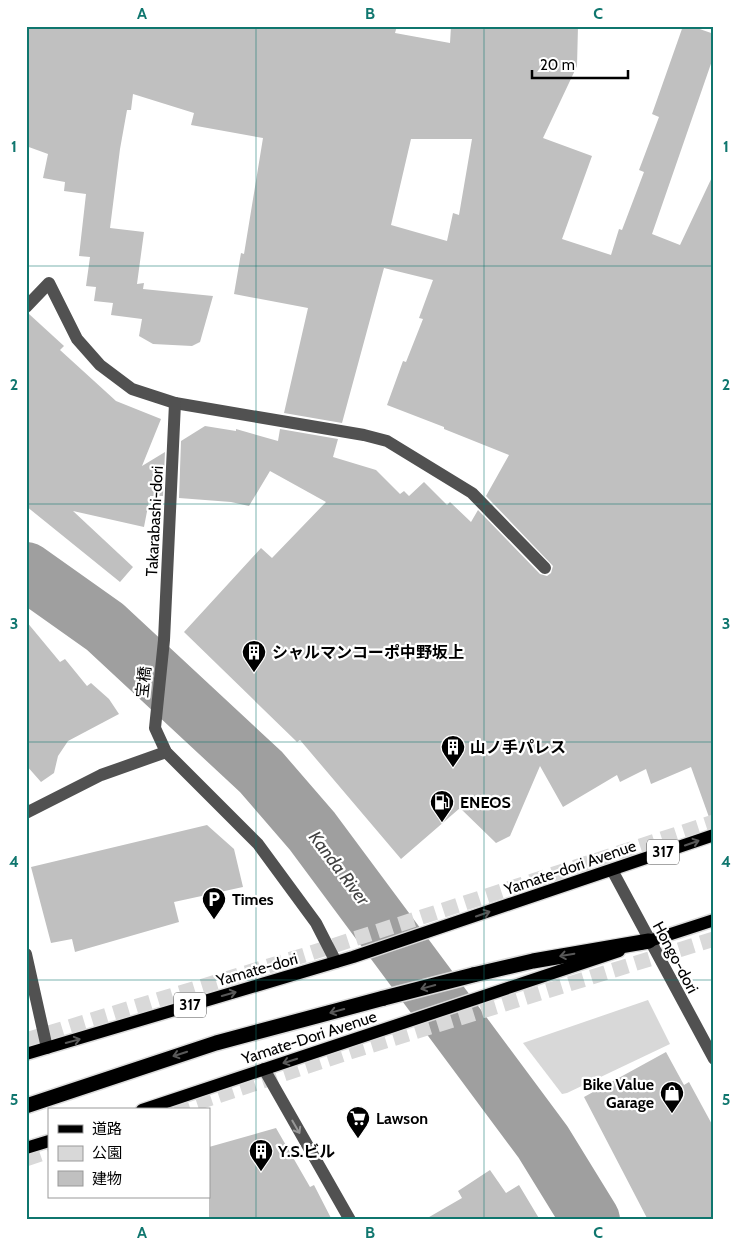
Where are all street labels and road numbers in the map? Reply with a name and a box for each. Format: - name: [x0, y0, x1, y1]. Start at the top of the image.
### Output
- street label: Takarabashi-dori: [142, 465, 167, 577]
- street label: 宝橋: [132, 665, 155, 699]
- street label: Yamate-dori Avenue: [501, 836, 638, 899]
- road number: 317: [647, 840, 679, 864]
- street label: Hongo-dori: [649, 918, 702, 996]
- street label: Yamate-dori: [213, 949, 300, 990]
- road number: 317: [174, 992, 206, 1018]
- street label: Yamate-Dori Avenue: [238, 1007, 379, 1069]

